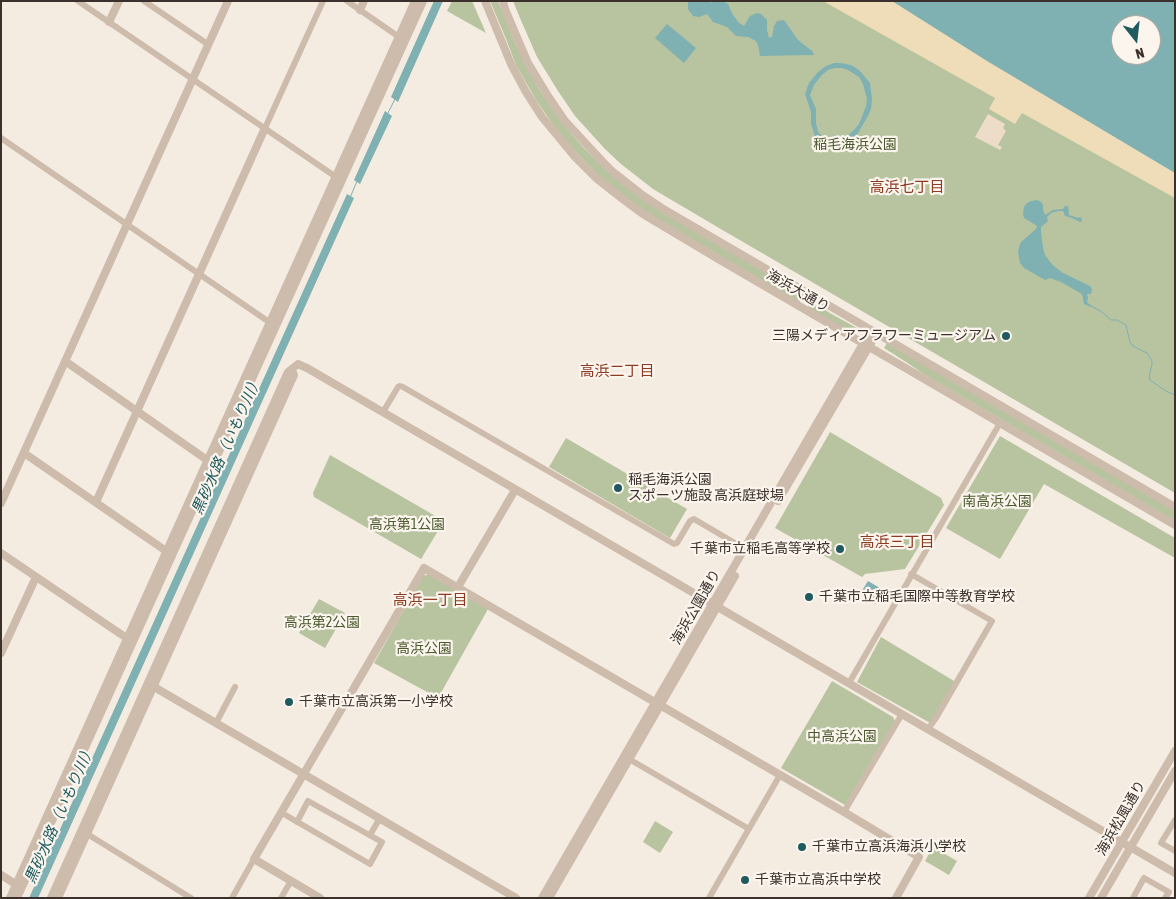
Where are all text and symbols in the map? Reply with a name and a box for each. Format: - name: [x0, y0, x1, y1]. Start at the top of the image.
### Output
- north arrow: [1111, 15, 1161, 65]
- text: N: [1134, 45, 1146, 62]
- park label: 稲毛海浜公園: [813, 137, 897, 153]
- district label: 高浜七丁目: [870, 178, 944, 196]
- street label: 海浜大通り: [763, 266, 833, 316]
- place label: 三陽メディアフラワーミュージアム: [772, 328, 996, 344]
- marker: 三陽メディアフラワーミュージアム: [1000, 330, 1012, 342]
- district label: 高浜二丁目: [580, 362, 654, 380]
- water label: 黒砂水路（いもり川）: [188, 373, 266, 517]
- place label: 稲毛海浜公園 スポーツ施設 高浜庭球場: [628, 472, 784, 504]
- marker: 稲毛海浜公園 スポーツ施設 高浜庭球場: [612, 482, 624, 494]
- park label: 南高浜公園: [962, 494, 1032, 510]
- park label: 高浜第1公園: [369, 517, 445, 533]
- district label: 高浜三丁目: [860, 533, 934, 551]
- place label: 千葉市立稲毛高等学校: [690, 541, 830, 557]
- marker: 千葉市立稲毛高等学校: [834, 543, 846, 555]
- street label: 海浜公園通り: [668, 566, 724, 648]
- place label: 千葉市立稲毛国際中等教育学校: [819, 589, 1015, 605]
- district label: 高浜一丁目: [393, 591, 467, 609]
- marker: 千葉市立稲毛国際中等教育学校: [803, 591, 815, 603]
- park label: 高浜第2公園: [284, 615, 360, 631]
- park label: 高浜公園: [396, 641, 452, 657]
- place label: 千葉市立高浜第一小学校: [299, 694, 453, 710]
- marker: 千葉市立高浜第一小学校: [283, 696, 295, 708]
- park label: 中高浜公園: [807, 729, 877, 745]
- water label: 黒砂水路（いもり川）: [21, 742, 99, 886]
- street label: 海浜松風通り: [1093, 777, 1149, 859]
- place label: 千葉市立高浜海浜小学校: [812, 839, 966, 855]
- marker: 千葉市立高浜海浜小学校: [796, 841, 808, 853]
- place label: 千葉市立高浜中学校: [755, 872, 881, 888]
- marker: 千葉市立高浜中学校: [739, 874, 751, 886]

